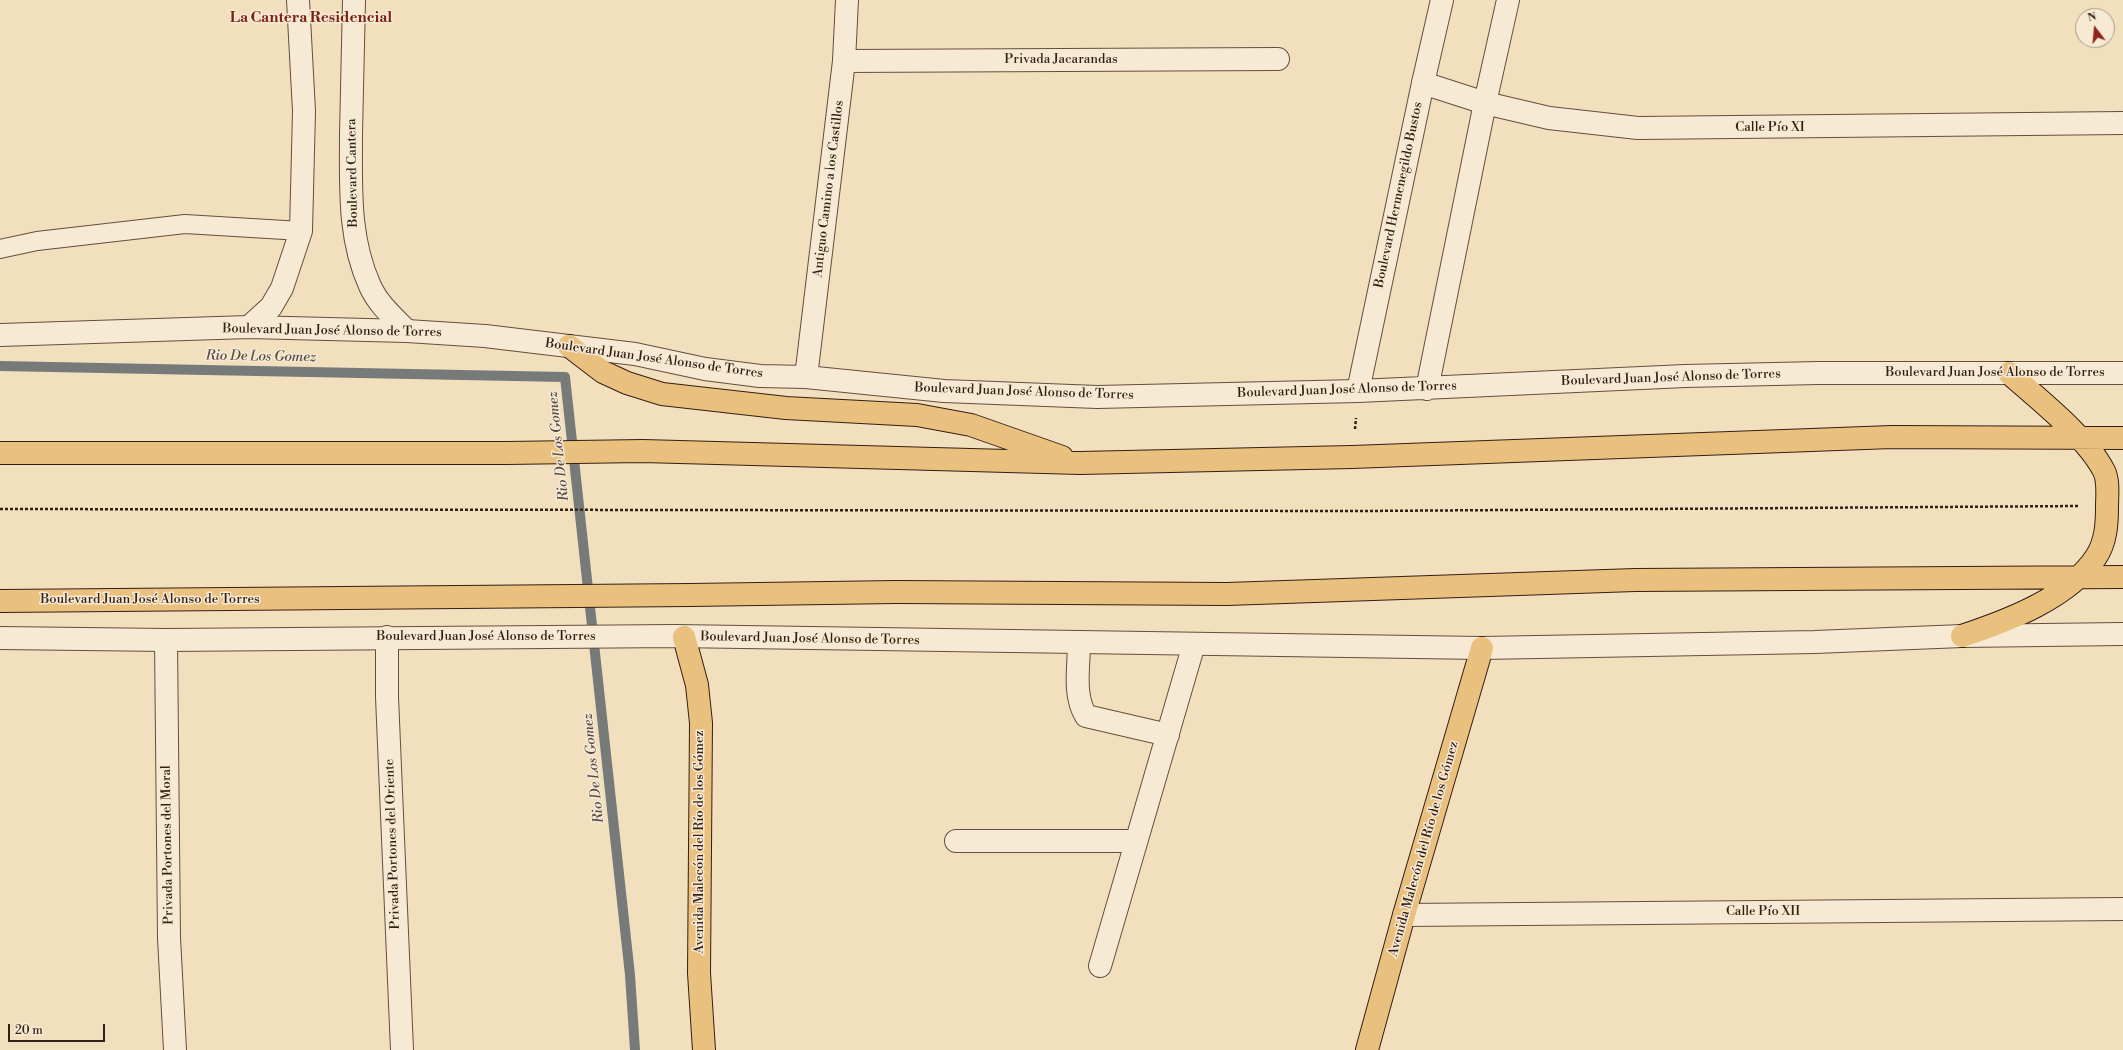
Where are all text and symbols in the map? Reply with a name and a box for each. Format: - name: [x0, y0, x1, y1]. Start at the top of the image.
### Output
- north arrow: [2075, 8, 2115, 48]
- district label: La Cantera Residencial: [230, 9, 392, 27]
- text: N: [2086, 9, 2098, 25]
- street label: Privada Jacarandas: [1004, 52, 1118, 68]
- street label: Antiguo Camino a los Castillos: [810, 100, 848, 278]
- street label: Boulevard Hermenegildo Bustos: [1372, 100, 1426, 290]
- street label: Boulevard Cantera: [344, 118, 362, 228]
- street label: Calle Pío XI: [1735, 120, 1805, 136]
- street label: Boulevard Juan José Alonso de Torres: [222, 321, 442, 341]
- street label: Boulevard Juan José Alonso de Torres: [544, 336, 764, 382]
- water label: Rio De Los Gomez: [205, 348, 317, 366]
- street label: Boulevard Juan José Alonso de Torres: [1885, 365, 2105, 381]
- street label: Boulevard Juan José Alonso de Torres: [1561, 366, 1781, 390]
- street label: Boulevard Juan José Alonso de Torres: [1237, 378, 1457, 402]
- street label: Boulevard Juan José Alonso de Torres: [914, 380, 1134, 404]
- water label: Rio De Los Gomez: [545, 390, 573, 502]
- street label: Boulevard Juan José Alonso de Torres: [40, 592, 260, 608]
- street label: Boulevard Juan José Alonso de Torres: [376, 629, 596, 645]
- street label: Boulevard Juan José Alonso de Torres: [700, 629, 920, 649]
- water label: Rio De Los Gomez: [580, 712, 608, 824]
- street label: Avenida Malecón del Río de los Gómez: [692, 730, 708, 954]
- street label: Avenida Malecón del Río de los Gómez: [1386, 739, 1462, 959]
- street label: Privada Portones del Oriente: [382, 758, 404, 930]
- street label: Privada Portones del Moral: [159, 765, 177, 925]
- street label: Calle Pío XII: [1726, 904, 1800, 920]
- scale bar: [10, 1016, 107, 1042]
- text: 20 m: [15, 1023, 43, 1038]

